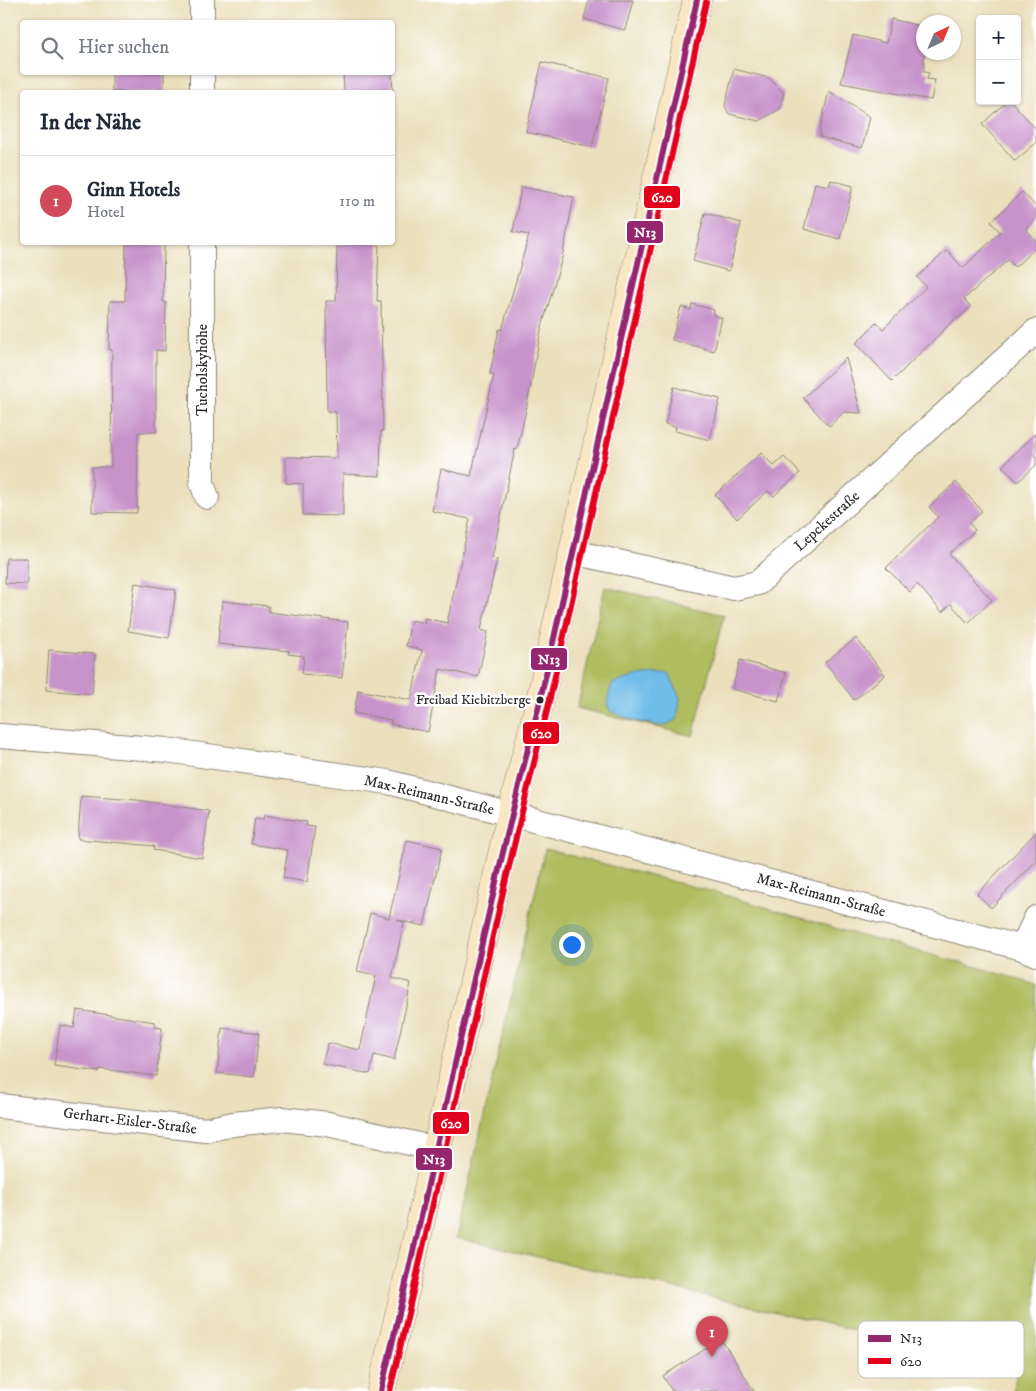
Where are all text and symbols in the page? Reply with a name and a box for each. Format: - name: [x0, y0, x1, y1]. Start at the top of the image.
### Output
- north arrow: [916, 15, 961, 60]
- map controls: [976, 15, 1021, 105]
- button: +: [976, 15, 1021, 60]
- search box: [20, 20, 395, 75]
- icon: search: [38, 34, 66, 62]
- text: Hier suchen: [78, 36, 169, 59]
- button: −: [976, 60, 1021, 105]
- text: In der Nähe: [40, 110, 141, 136]
- text: Ginn Hotels: [87, 179, 180, 202]
- line badge: 620: [643, 185, 681, 209]
- text: 620: [651, 189, 673, 207]
- text: 1: [53, 191, 59, 211]
- text: 110 m: [339, 191, 375, 211]
- text: Hotel: [87, 202, 125, 222]
- line badge: N13: [626, 220, 664, 244]
- text: N13: [634, 224, 656, 242]
- street label: Tucholskyhöhe: [193, 324, 212, 416]
- street label: Lepckestraße: [790, 487, 864, 555]
- line badge: N13: [530, 647, 568, 671]
- text: N13: [538, 651, 560, 669]
- place label: Freibad Kiebitzberge: [416, 691, 531, 709]
- marker: Freibad Kiebitzberge: [535, 695, 545, 705]
- line badge: 620: [522, 721, 560, 745]
- text: 620: [530, 725, 552, 743]
- street label: Max-Reimann-Straße: [362, 771, 496, 819]
- street label: Max-Reimann-Straße: [754, 869, 888, 921]
- your location: [559, 932, 585, 958]
- street label: Gerhart-Eisler-Straße: [62, 1103, 198, 1139]
- line badge: 620: [432, 1111, 470, 1135]
- text: 620: [440, 1115, 462, 1133]
- line badge: N13: [415, 1147, 453, 1171]
- text: N13: [423, 1151, 445, 1169]
- pin: 1: [696, 1316, 728, 1357]
- legend: [858, 1321, 1024, 1378]
- text: N13: [900, 1330, 922, 1348]
- text: 620: [900, 1353, 922, 1371]

